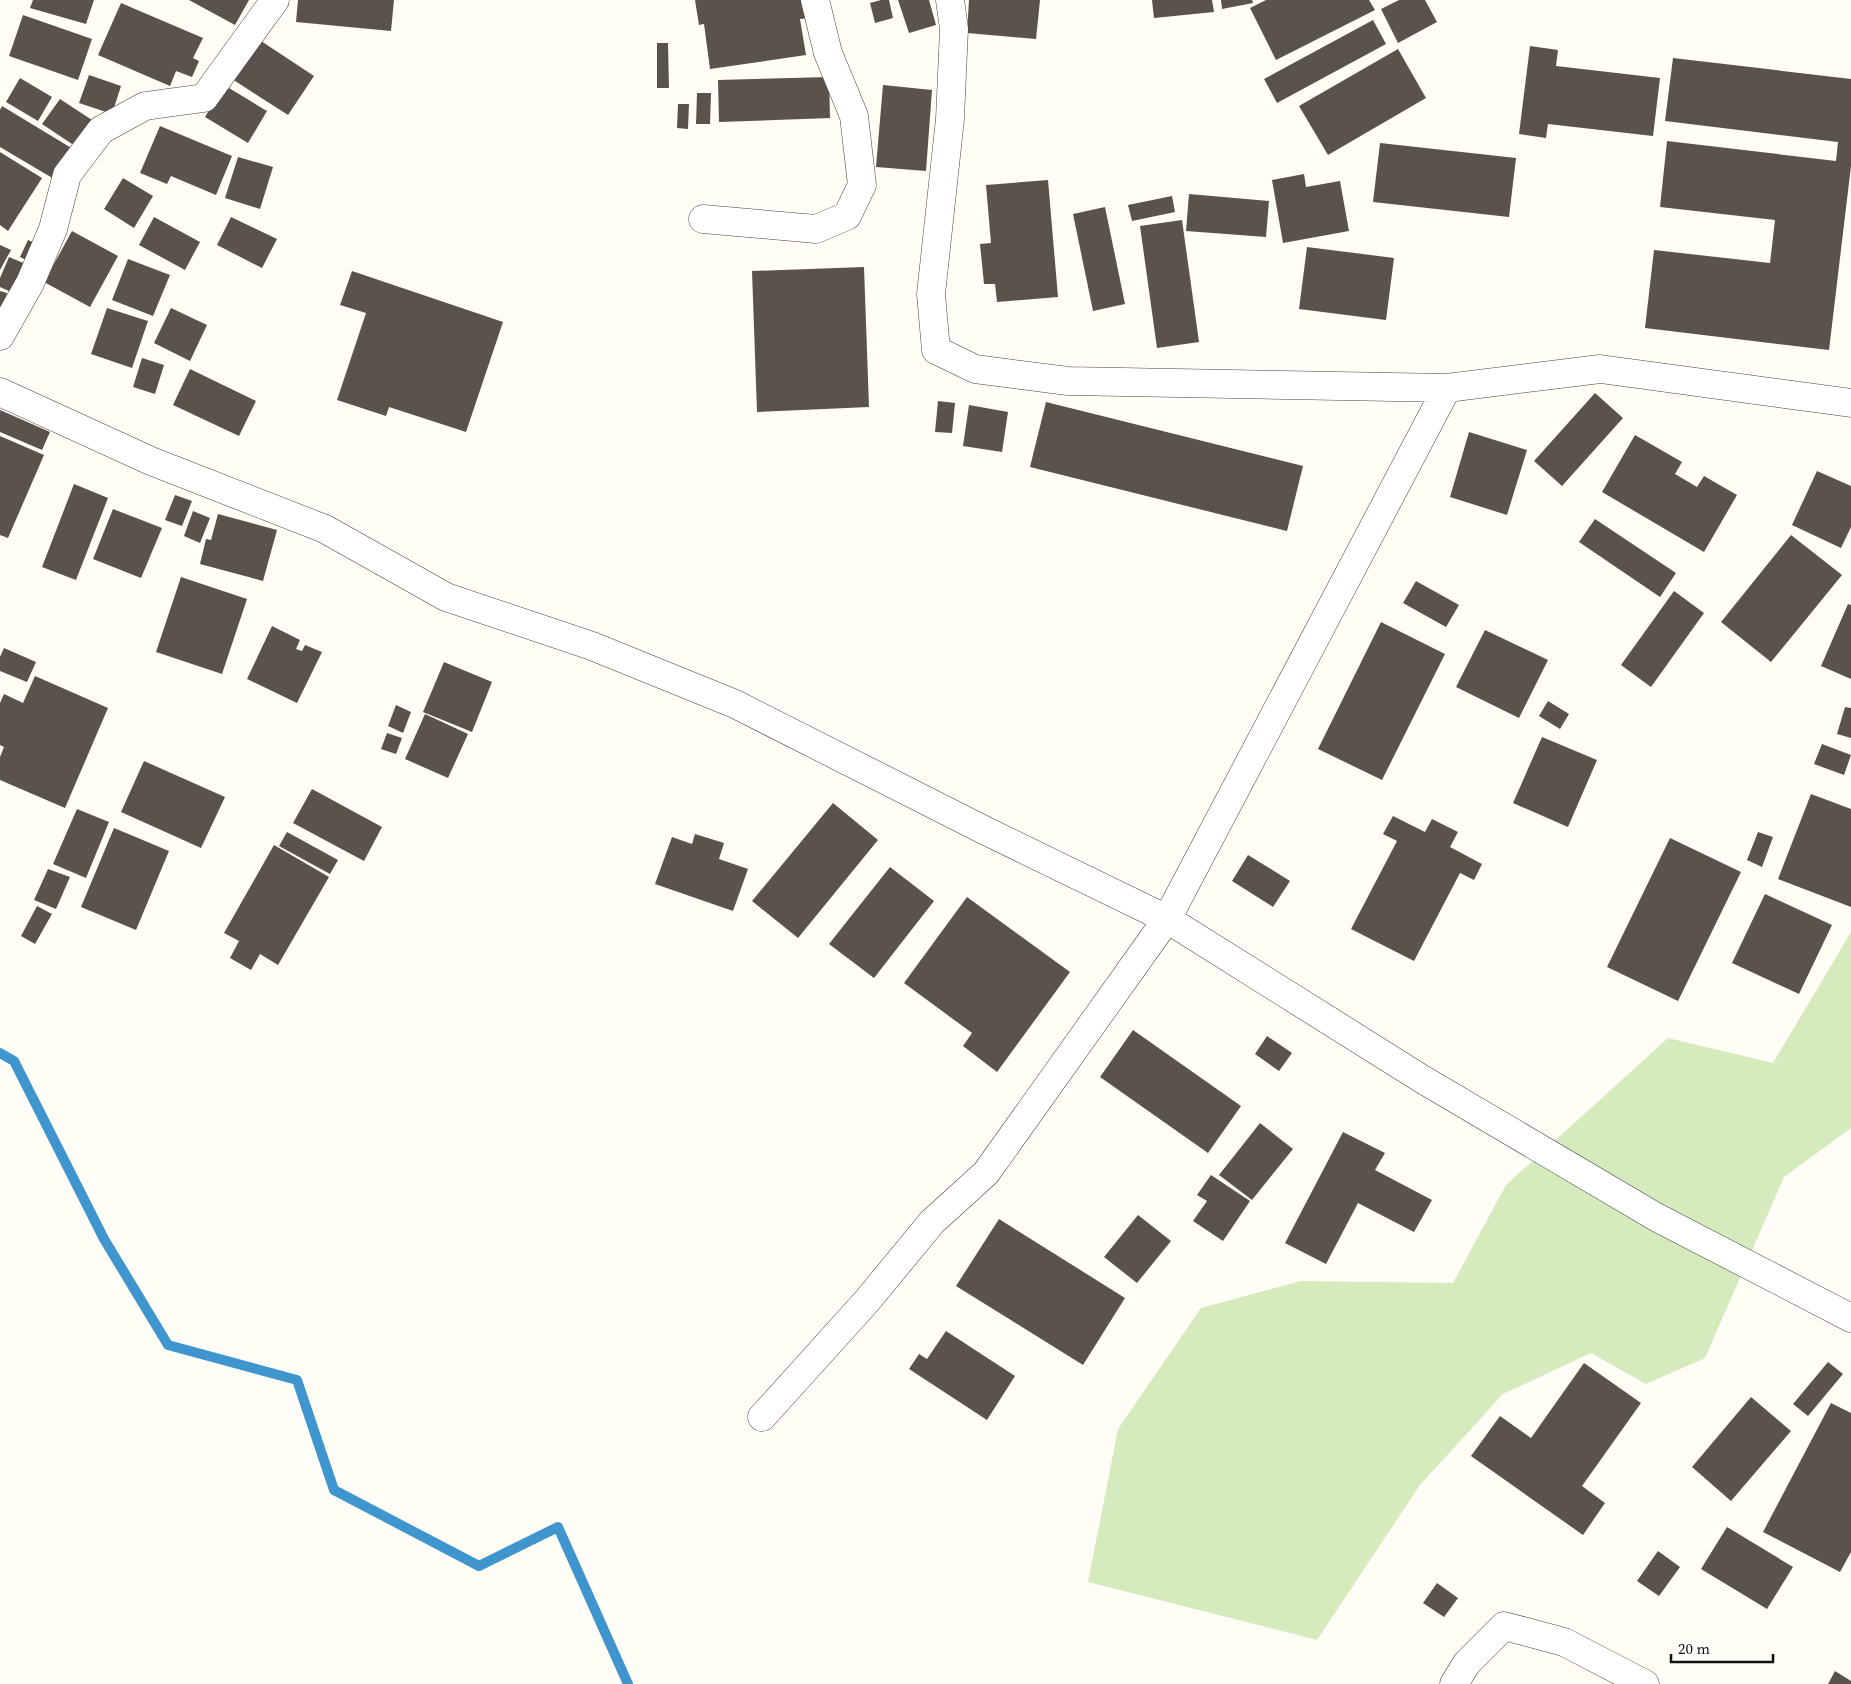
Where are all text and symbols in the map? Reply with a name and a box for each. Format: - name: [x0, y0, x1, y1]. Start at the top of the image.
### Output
- scale bar: [1671, 1632, 1774, 1664]
- text: 20 m: [1678, 1638, 1710, 1659]

